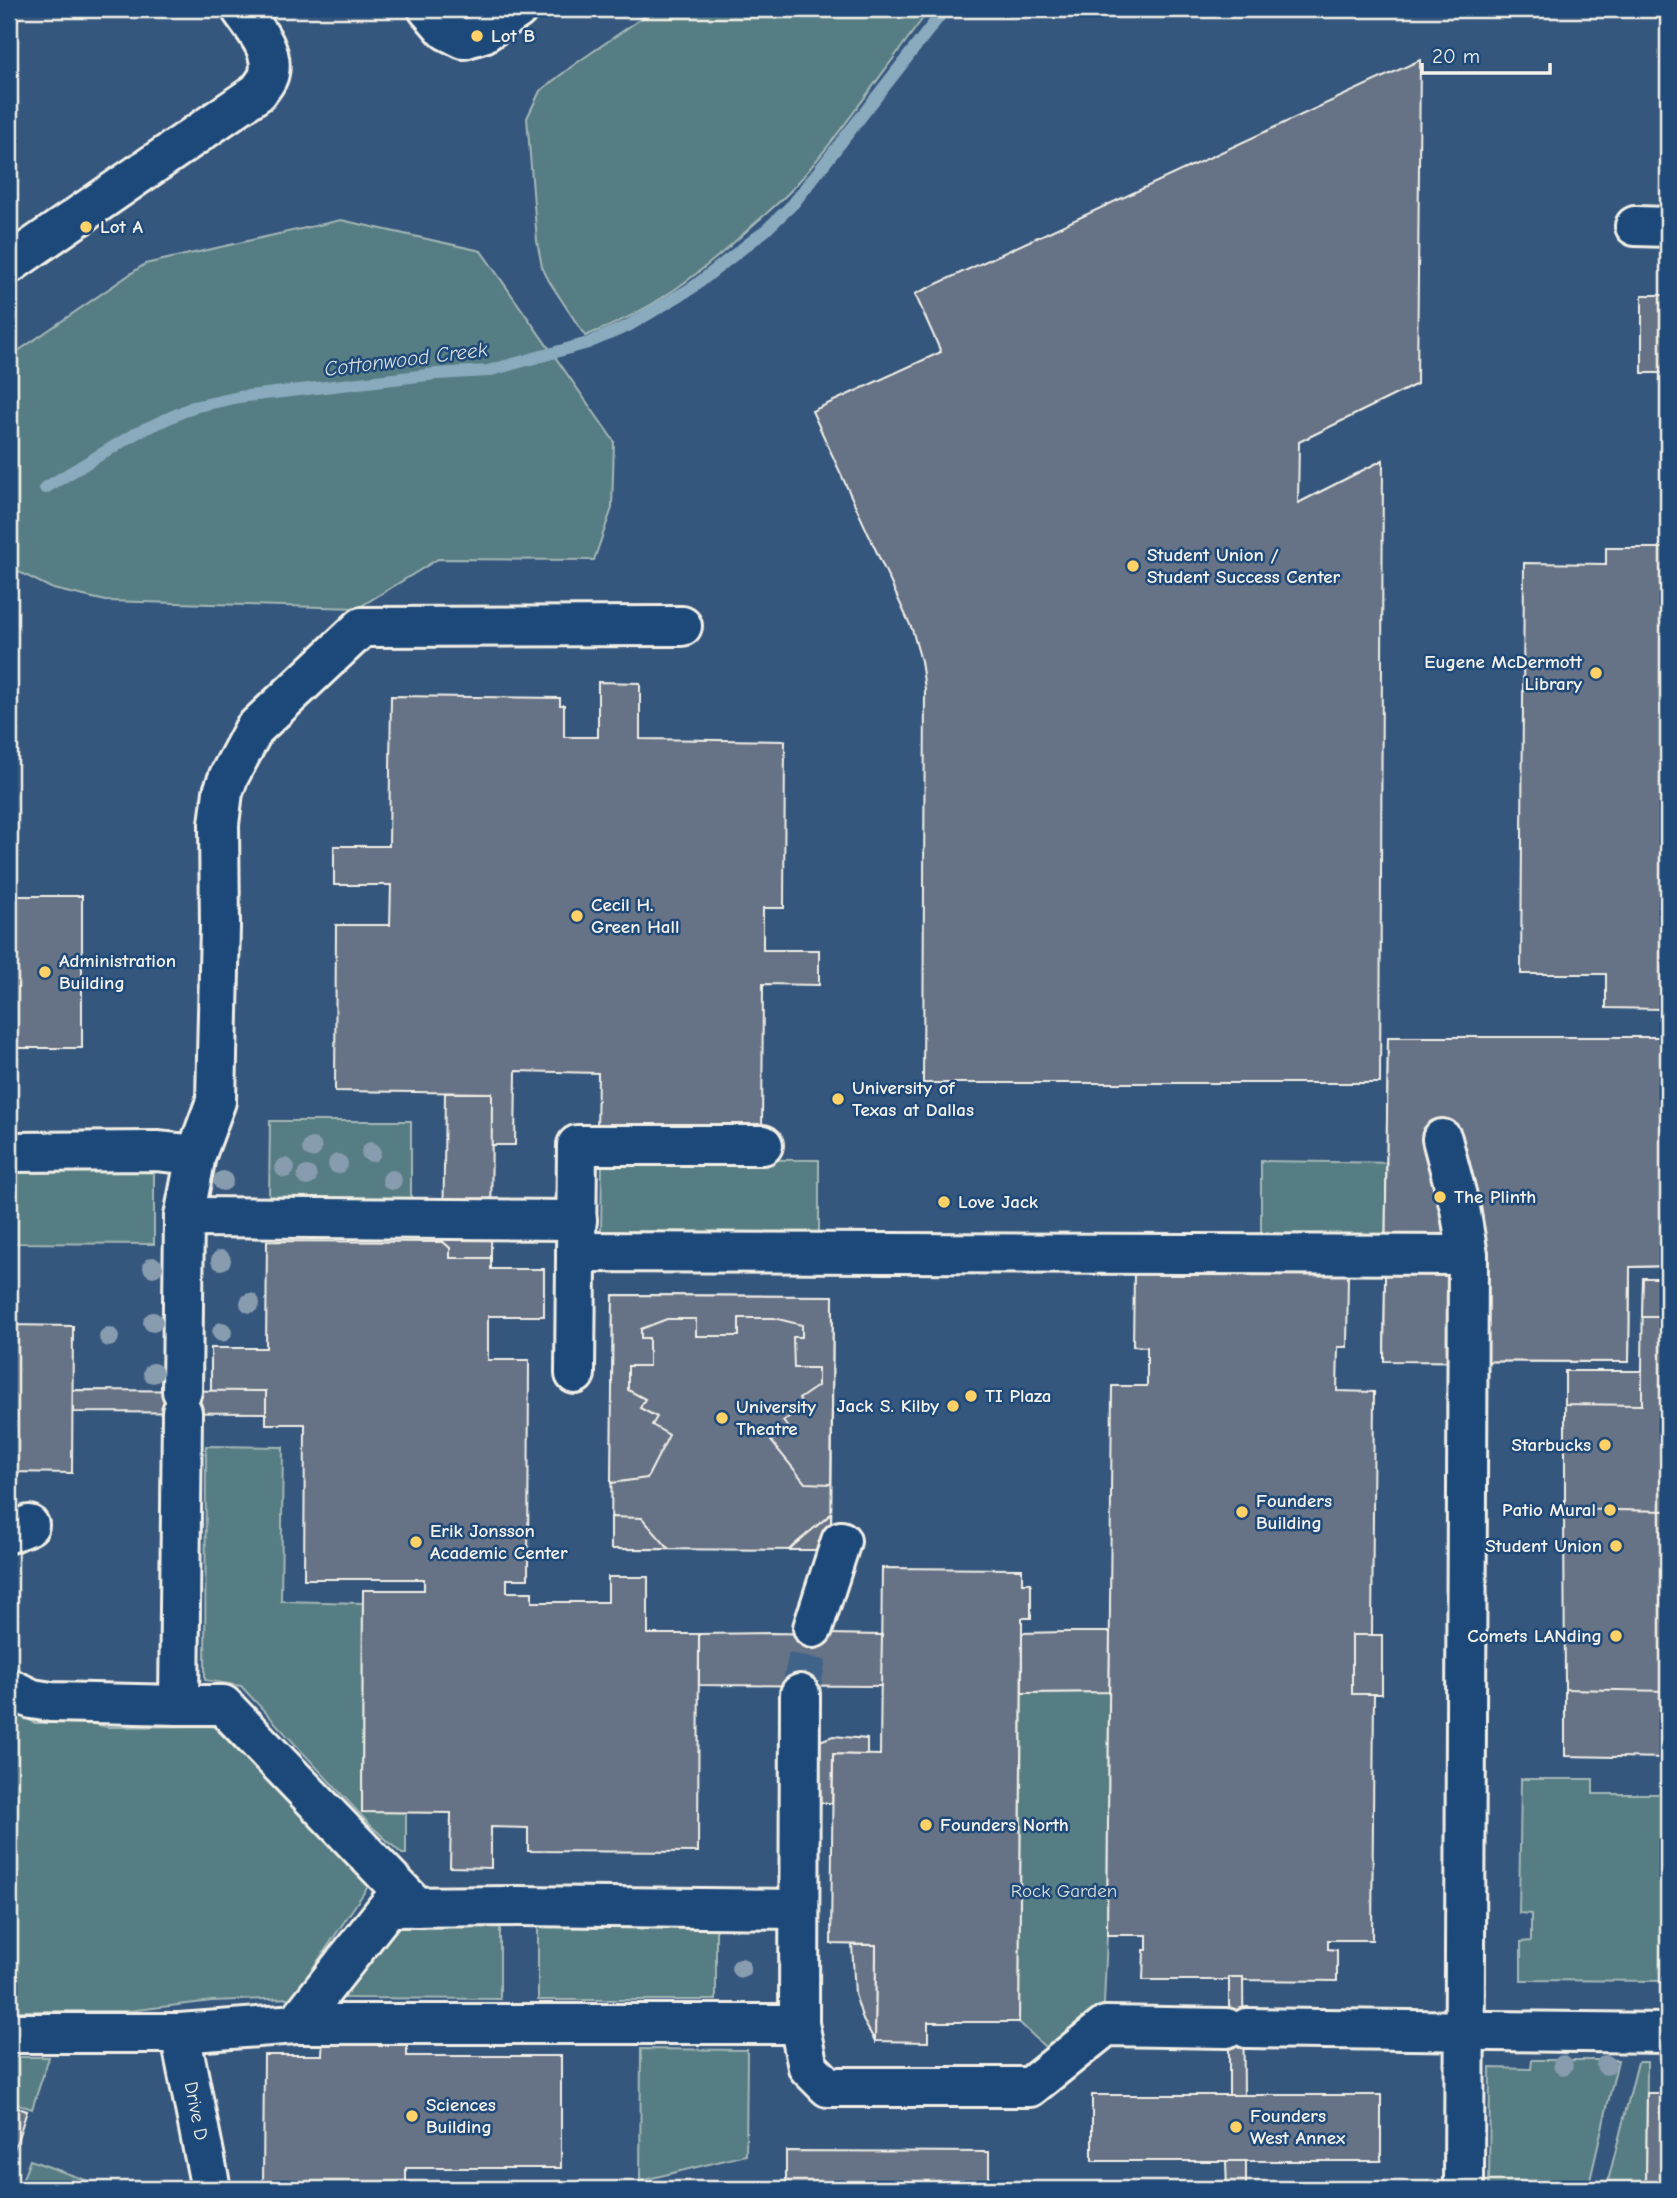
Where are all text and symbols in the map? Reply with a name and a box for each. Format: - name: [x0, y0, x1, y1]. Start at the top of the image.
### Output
- place label: Lot B: [491, 25, 535, 47]
- marker: Lot B: [469, 28, 485, 44]
- scale bar: [1422, 32, 1549, 76]
- text: 20 m: [1432, 44, 1480, 68]
- place label: Lot A: [100, 216, 143, 238]
- marker: Lot A: [78, 219, 94, 235]
- water label: Cottonwood Creek: [323, 337, 490, 381]
- place label: Student Union / Student Success Center: [1147, 544, 1340, 588]
- marker: Student Union / Student Success Center: [1125, 558, 1141, 574]
- place label: Eugene McDermott Library: [1424, 651, 1583, 695]
- marker: Eugene McDermott Library: [1588, 665, 1604, 681]
- place label: Cecil H. Green Hall: [591, 894, 679, 938]
- marker: Cecil H. Green Hall: [569, 908, 585, 924]
- place label: Administration Building: [59, 950, 176, 994]
- marker: Administration Building: [37, 964, 53, 980]
- place label: University of Texas at Dallas: [852, 1077, 974, 1121]
- marker: University of Texas at Dallas: [830, 1091, 846, 1107]
- place label: The Plinth: [1454, 1186, 1536, 1208]
- marker: The Plinth: [1432, 1189, 1448, 1205]
- place label: Love Jack: [958, 1191, 1039, 1213]
- marker: Love Jack: [936, 1194, 952, 1210]
- place label: TI Plaza: [985, 1385, 1052, 1407]
- marker: TI Plaza: [963, 1388, 979, 1404]
- place label: Jack S. Kilby: [837, 1395, 939, 1417]
- place label: University Theatre: [736, 1396, 816, 1440]
- marker: Jack S. Kilby: [945, 1398, 961, 1414]
- marker: University Theatre: [714, 1410, 730, 1426]
- place label: Starbucks: [1511, 1434, 1591, 1456]
- marker: Starbucks: [1597, 1437, 1613, 1453]
- place label: Founders Building: [1256, 1490, 1332, 1534]
- place label: Patio Mural: [1502, 1499, 1596, 1521]
- marker: Patio Mural: [1602, 1502, 1618, 1518]
- marker: Founders Building: [1234, 1504, 1250, 1520]
- place label: Erik Jonsson Academic Center: [430, 1520, 568, 1564]
- marker: Erik Jonsson Academic Center: [408, 1534, 424, 1550]
- place label: Student Union: [1485, 1535, 1602, 1557]
- marker: Student Union: [1608, 1538, 1624, 1554]
- place label: Comets LANding: [1467, 1625, 1602, 1647]
- marker: Comets LANding: [1608, 1628, 1624, 1644]
- place label: Founders North: [940, 1814, 1069, 1836]
- marker: Founders North: [918, 1817, 934, 1833]
- park label: Rock Garden: [1011, 1880, 1117, 1902]
- street label: Drive D: [180, 2080, 212, 2142]
- place label: Sciences Building: [426, 2094, 496, 2138]
- place label: Founders West Annex: [1250, 2105, 1346, 2149]
- marker: Sciences Building: [404, 2108, 420, 2124]
- marker: Founders West Annex: [1228, 2119, 1244, 2135]

